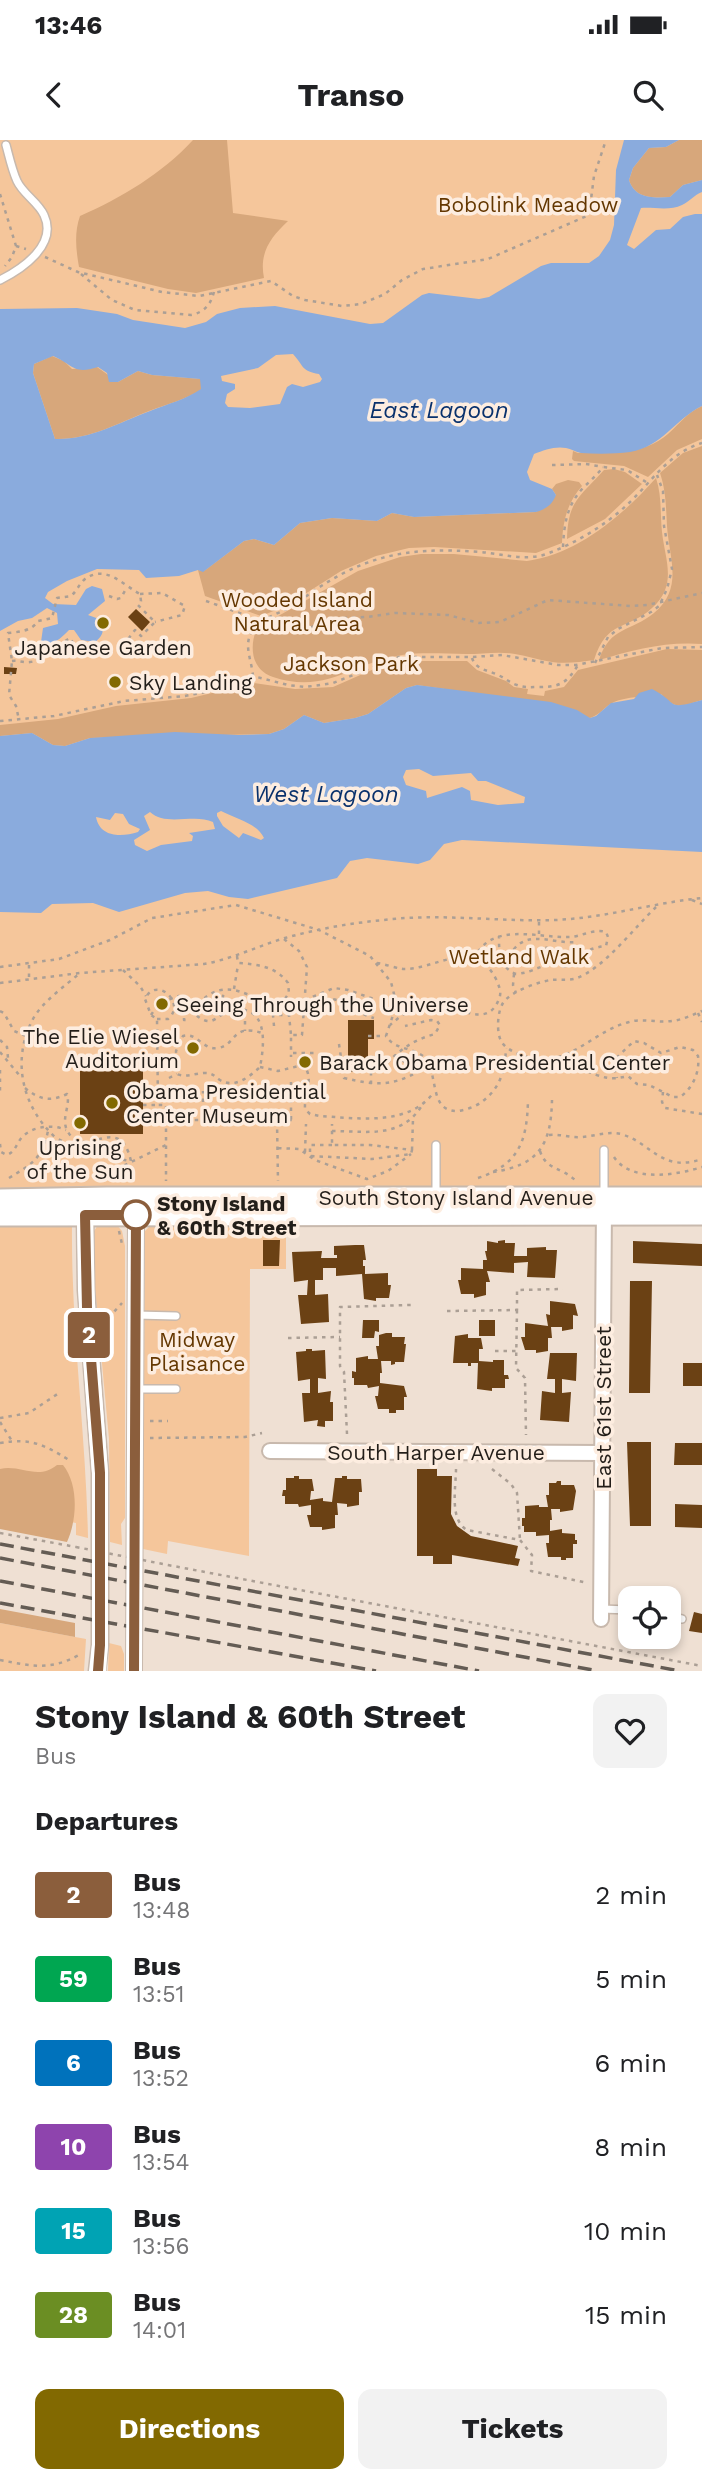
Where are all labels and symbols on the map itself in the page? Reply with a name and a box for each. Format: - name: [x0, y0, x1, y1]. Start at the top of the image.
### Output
- park label: Bobolink Meadow: [438, 192, 618, 217]
- water label: East Lagoon: [369, 397, 509, 424]
- park label: Wooded Island Natural Area: [221, 587, 373, 636]
- marker: Japanese Garden: [95, 615, 111, 631]
- place label: Japanese Garden: [14, 635, 192, 660]
- park label: Jackson Park: [283, 651, 419, 676]
- place label: Sky Landing: [129, 670, 253, 695]
- marker: Sky Landing: [107, 674, 123, 690]
- water label: West Lagoon: [253, 781, 399, 808]
- park label: Wetland Walk: [449, 944, 589, 969]
- place label: Seeing Through the Universe: [176, 992, 469, 1017]
- marker: Seeing Through the Universe: [154, 996, 170, 1012]
- place label: The Elie Wiesel Auditorium: [23, 1024, 180, 1073]
- marker: The Elie Wiesel Auditorium: [185, 1040, 201, 1056]
- place label: Barack Obama Presidential Center: [319, 1050, 671, 1075]
- marker: Barack Obama Presidential Center: [297, 1054, 313, 1070]
- place label: Obama Presidential Center Museum: [126, 1079, 326, 1128]
- marker: Obama Presidential Center Museum: [104, 1095, 120, 1111]
- marker: Uprising of the Sun: [72, 1115, 88, 1131]
- place label: Uprising of the Sun: [27, 1135, 133, 1184]
- street label: South Stony Island Avenue: [318, 1185, 594, 1210]
- place label: Stony Island & 60th Street: [157, 1191, 296, 1240]
- marker: Stony Island & 60th Street: [121, 1200, 151, 1230]
- line badge: 2: [66, 1312, 112, 1358]
- street label: East 61st Street: [591, 1326, 616, 1490]
- park label: Midway Plaisance: [149, 1327, 245, 1376]
- street label: South Harper Avenue: [327, 1440, 545, 1465]

